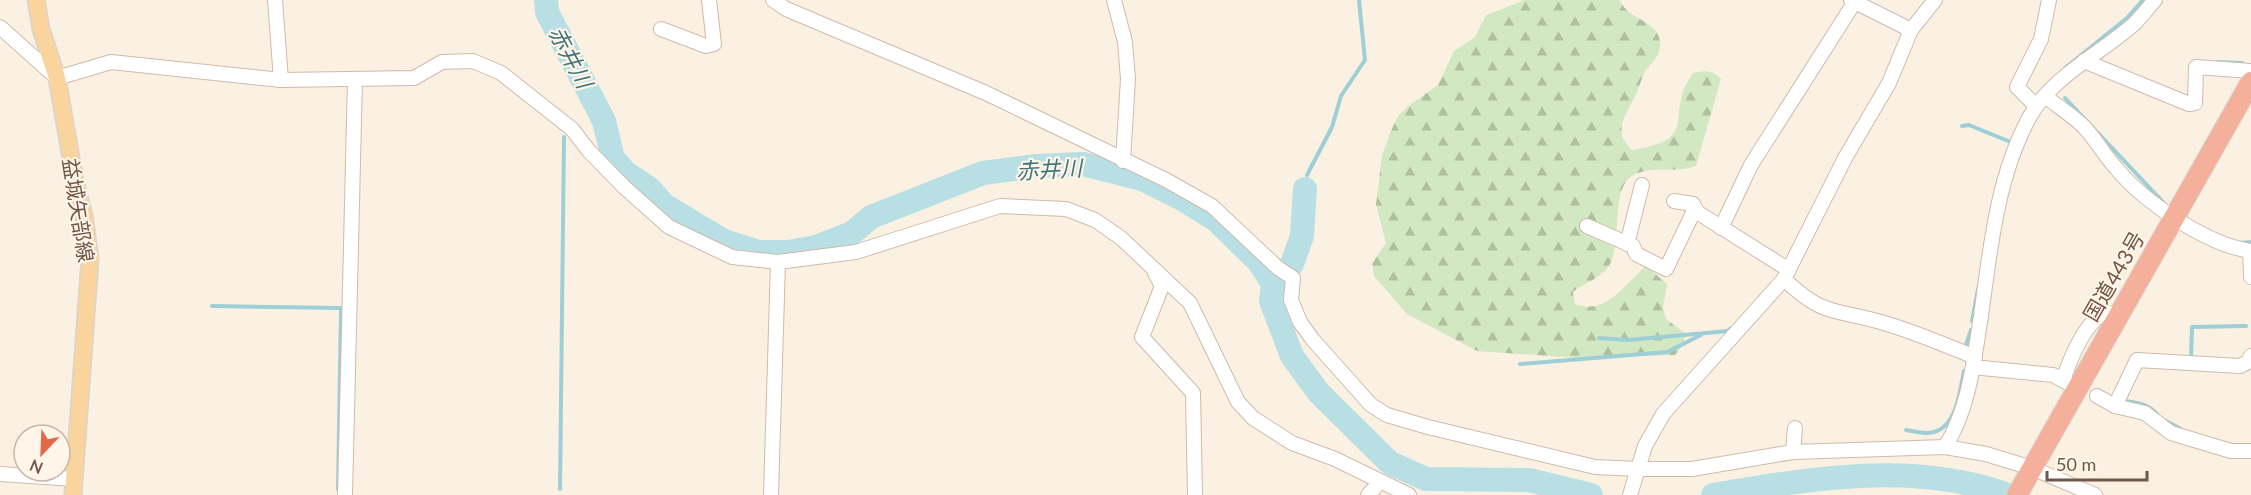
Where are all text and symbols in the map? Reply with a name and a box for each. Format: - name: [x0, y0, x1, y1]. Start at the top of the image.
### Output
- water label: 赤井川: [544, 22, 599, 94]
- water label: 赤井川: [1015, 154, 1085, 184]
- street label: 益城矢部線: [58, 156, 100, 264]
- street label: 国道443号: [2077, 227, 2149, 325]
- north arrow: [12, 423, 72, 483]
- scale bar: [2047, 444, 2148, 482]
- text: 50 m: [2056, 453, 2096, 475]
- text: N: [27, 456, 45, 478]

